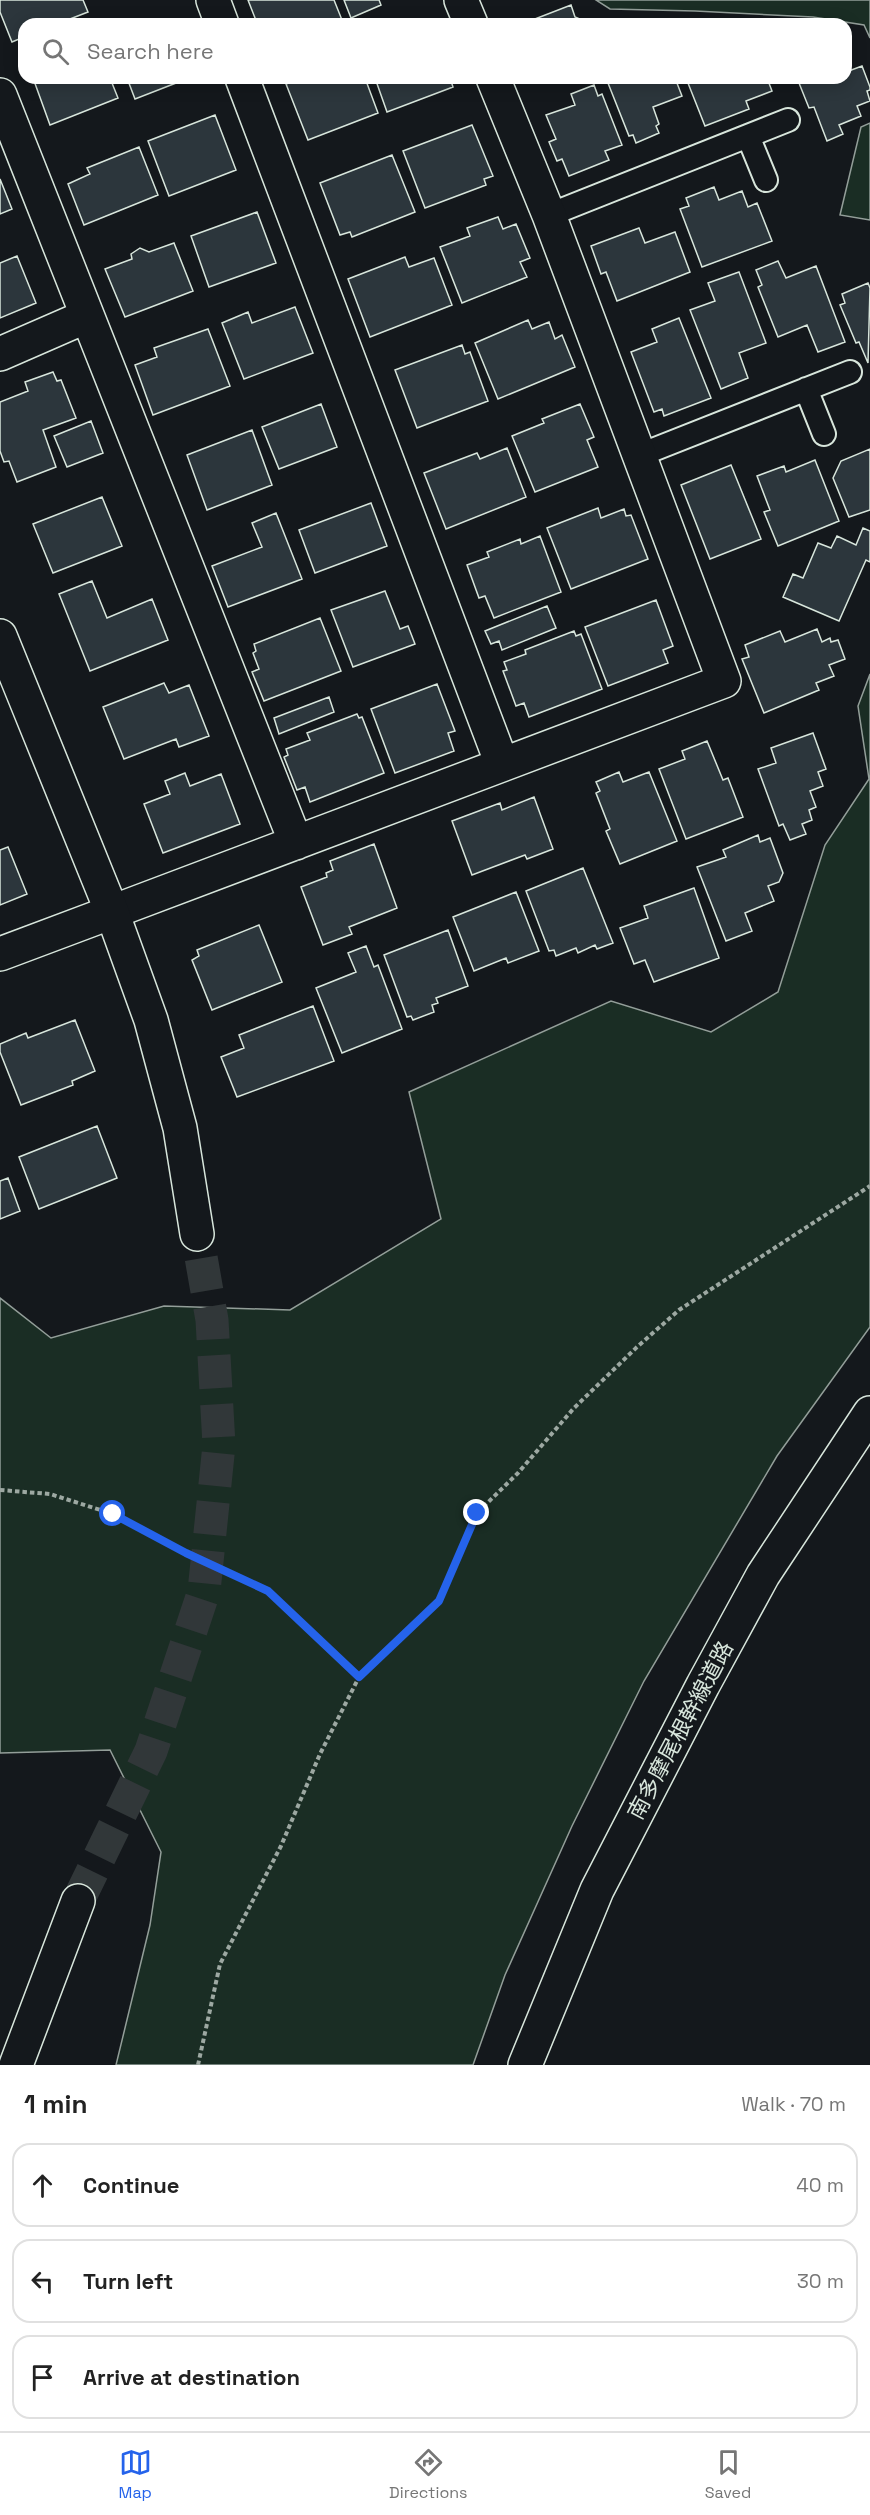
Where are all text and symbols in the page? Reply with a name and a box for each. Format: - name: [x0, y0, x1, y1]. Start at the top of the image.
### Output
- search box: [18, 18, 852, 84]
- icon: search: [39, 35, 72, 68]
- text: Search here: [87, 37, 214, 65]
- route end: [463, 1499, 489, 1525]
- route start: [99, 1500, 125, 1526]
- street label: 南多摩尾根幹線道路: [621, 1636, 739, 1824]
- text: 1 min: [24, 2087, 88, 2121]
- text: Walk · 70 m: [741, 2091, 846, 2117]
- icon: ahead: [26, 2169, 59, 2202]
- text: Continue: [83, 2171, 179, 2199]
- text: 40 m: [796, 2172, 844, 2198]
- icon: left: [26, 2265, 59, 2298]
- text: Turn left: [83, 2267, 173, 2295]
- text: 30 m: [797, 2268, 844, 2294]
- icon: arrive: [26, 2361, 59, 2394]
- text: Arrive at destination: [83, 2363, 300, 2391]
- tab: Map: [119, 2446, 152, 2503]
- tab: Directions: [389, 2446, 468, 2503]
- tab: Saved: [705, 2446, 751, 2503]

